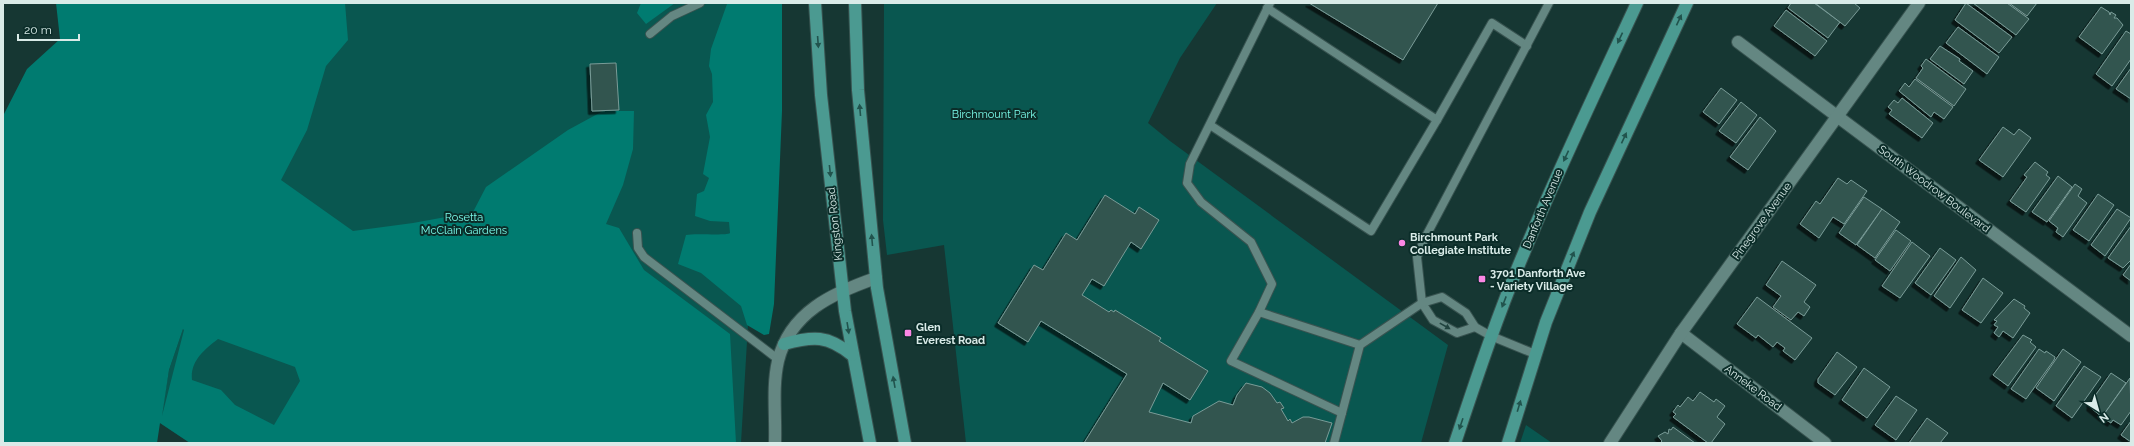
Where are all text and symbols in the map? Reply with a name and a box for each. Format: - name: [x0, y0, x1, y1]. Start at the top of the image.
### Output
- one-way arrow: [1676, 14, 1682, 26]
- scale bar: [18, 16, 79, 42]
- text: 20 m: [24, 23, 52, 37]
- one-way arrow: [1617, 33, 1623, 44]
- one-way arrow: [814, 36, 821, 48]
- one-way arrow: [857, 104, 863, 116]
- park label: Birchmount Park: [952, 108, 1036, 121]
- one-way arrow: [1621, 132, 1627, 143]
- street label: South Woodrow Boulevard: [1876, 143, 1993, 235]
- one-way arrow: [1563, 151, 1569, 162]
- one-way arrow: [826, 165, 833, 177]
- street label: Danforth Avenue: [1520, 167, 1566, 251]
- street label: Pinegrove Avenue: [1730, 179, 1795, 262]
- street label: Kingston Road: [825, 187, 845, 261]
- park label: Rosetta McClain Gardens: [421, 211, 507, 237]
- place label: Birchmount Park Collegiate Institute: [1410, 231, 1512, 257]
- one-way arrow: [869, 234, 875, 246]
- marker: Birchmount Park Collegiate Institute: [1397, 238, 1407, 248]
- one-way arrow: [1570, 251, 1576, 263]
- place label: 3701 Danforth Ave - Variety Village: [1490, 267, 1586, 293]
- marker: 3701 Danforth Ave - Variety Village: [1477, 274, 1487, 284]
- one-way arrow: [1501, 296, 1507, 308]
- place label: Glen Everest Road: [916, 321, 985, 347]
- one-way arrow: [845, 322, 851, 334]
- one-way arrow: [1439, 323, 1450, 330]
- marker: Glen Everest Road: [903, 328, 913, 338]
- street label: Anneke Road: [1722, 362, 1784, 414]
- one-way arrow: [891, 376, 897, 388]
- north arrow: [2078, 390, 2118, 430]
- one-way arrow: [1516, 399, 1522, 411]
- text: N: [2096, 410, 2111, 425]
- one-way arrow: [1458, 419, 1464, 431]

